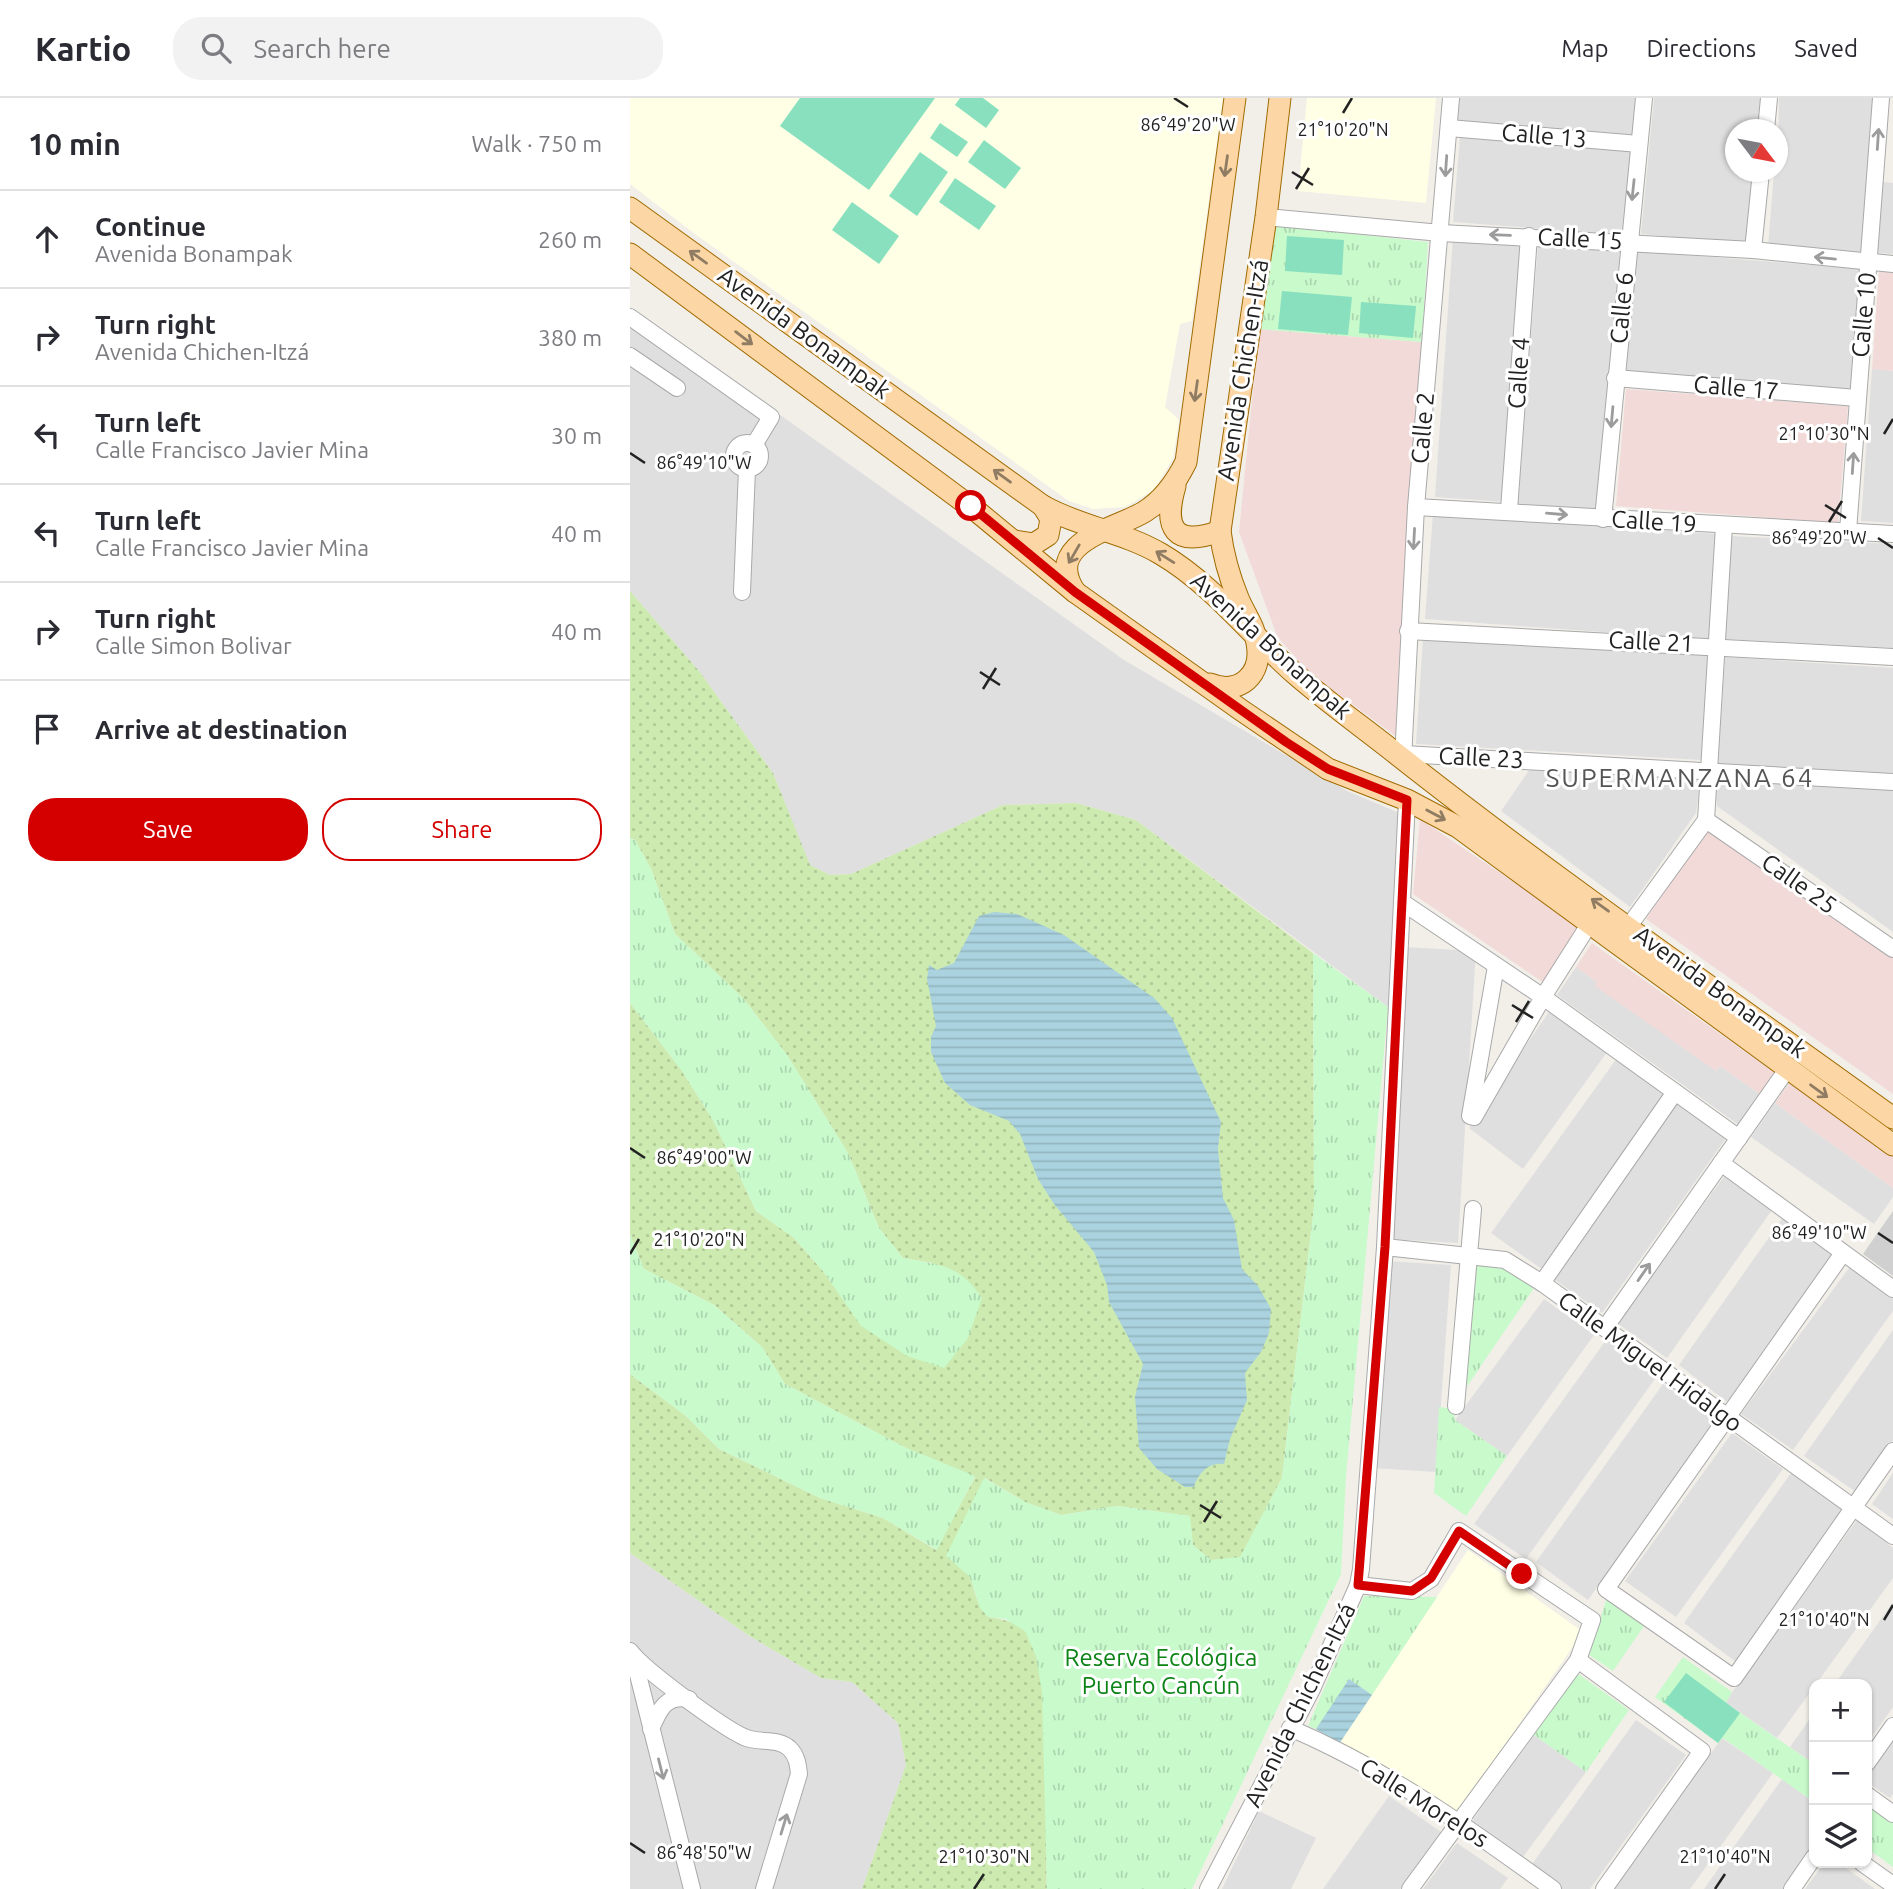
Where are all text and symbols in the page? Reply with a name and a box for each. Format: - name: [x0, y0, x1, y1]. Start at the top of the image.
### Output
- search box: [173, 17, 663, 80]
- icon: search: [197, 29, 235, 67]
- text: Kartio: [35, 30, 131, 67]
- text: Search here: [253, 34, 391, 63]
- text: Map: [1561, 35, 1608, 62]
- text: Directions: [1646, 35, 1756, 62]
- text: Saved: [1794, 35, 1858, 62]
- text: 86°49'20"W: [1140, 114, 1236, 134]
- street label: Calle 13: [1500, 118, 1588, 153]
- text: 21°10'20"N: [1297, 119, 1389, 139]
- north arrow: [1725, 119, 1788, 182]
- text: 10 min: [28, 127, 121, 161]
- one-way arrow: [1872, 128, 1885, 151]
- text: Walk · 750 m: [471, 131, 602, 156]
- one-way arrow: [1219, 154, 1232, 176]
- one-way arrow: [1439, 154, 1452, 177]
- one-way arrow: [1627, 178, 1640, 201]
- text: Continue: [95, 212, 206, 241]
- icon: ahead: [28, 220, 66, 258]
- street label: Calle 15: [1537, 223, 1623, 254]
- text: 260 m: [538, 227, 602, 252]
- one-way arrow: [1489, 229, 1512, 242]
- text: Avenida Bonampak: [95, 241, 293, 266]
- one-way arrow: [689, 250, 708, 264]
- one-way arrow: [1814, 251, 1837, 264]
- street label: Avenida Chichen-Itzá: [1212, 257, 1273, 482]
- street label: Avenida Bonampak: [713, 261, 896, 404]
- street label: Calle 6: [1605, 271, 1638, 345]
- street label: Calle 10: [1846, 271, 1881, 359]
- text: Turn right: [95, 310, 216, 339]
- icon: right: [28, 318, 66, 356]
- text: 380 m: [538, 325, 602, 350]
- one-way arrow: [734, 331, 753, 346]
- street label: Calle 4: [1503, 336, 1534, 410]
- text: Avenida Chichen-Itzá: [95, 339, 309, 364]
- street label: Calle 17: [1692, 370, 1780, 405]
- one-way arrow: [1189, 379, 1202, 402]
- street label: Calle 2: [1406, 391, 1439, 465]
- one-way arrow: [1605, 405, 1618, 427]
- text: Turn left: [95, 408, 201, 437]
- icon: left: [28, 416, 66, 454]
- text: 30 m: [551, 423, 602, 448]
- text: 21°10'30"N: [1778, 423, 1870, 443]
- text: Calle Francisco Javier Mina: [95, 437, 369, 462]
- text: 86°49'10"W: [656, 452, 752, 472]
- one-way arrow: [1847, 453, 1860, 475]
- one-way arrow: [993, 469, 1012, 483]
- route start: [955, 490, 986, 521]
- street label: Calle 19: [1610, 505, 1698, 538]
- text: Turn left: [95, 506, 201, 535]
- one-way arrow: [1545, 508, 1568, 521]
- icon: left: [28, 514, 66, 552]
- text: 40 m: [551, 521, 602, 546]
- one-way arrow: [1407, 527, 1420, 550]
- text: 86°49'20"W: [1771, 527, 1867, 547]
- text: Calle Francisco Javier Mina: [95, 535, 369, 560]
- one-way arrow: [1067, 544, 1081, 564]
- one-way arrow: [1155, 550, 1175, 564]
- street label: Avenida Bonampak: [1186, 567, 1357, 725]
- text: Turn right: [95, 604, 216, 633]
- icon: right: [28, 612, 66, 650]
- text: 40 m: [551, 619, 602, 644]
- street label: Calle 21: [1608, 626, 1694, 657]
- text: Calle Simon Bolivar: [95, 633, 292, 658]
- icon: arrive: [28, 710, 66, 748]
- text: Arrive at destination: [95, 715, 348, 744]
- street label: Calle 23: [1438, 742, 1524, 773]
- district label: SUPERMANZANA 64: [1546, 763, 1814, 792]
- button: Save: [28, 798, 308, 861]
- button: Share: [322, 798, 602, 861]
- one-way arrow: [1426, 808, 1446, 822]
- street label: Calle 25: [1757, 848, 1842, 919]
- one-way arrow: [1591, 898, 1610, 912]
- street label: Avenida Bonampak: [1629, 920, 1812, 1063]
- one-way arrow: [1809, 1084, 1828, 1098]
- text: 86°49'00"W: [656, 1147, 752, 1167]
- text: 86°49'10"W: [1771, 1222, 1867, 1242]
- text: 21°10'20"N: [653, 1229, 745, 1249]
- one-way arrow: [1637, 1263, 1651, 1282]
- street label: Calle Miguel Hidalgo: [1553, 1286, 1747, 1437]
- route end: [1506, 1558, 1537, 1589]
- street label: Avenida Chichen-Itzá: [1238, 1598, 1361, 1811]
- text: 21°10'40"N: [1778, 1609, 1870, 1629]
- park label: Reserva Ecológica Puerto Cancún: [1065, 1644, 1257, 1699]
- map controls: [1809, 1679, 1872, 1868]
- button: +: [1809, 1679, 1872, 1742]
- button: −: [1809, 1742, 1872, 1805]
- street label: Calle Morelos: [1355, 1752, 1493, 1853]
- one-way arrow: [655, 1757, 668, 1779]
- button: layers: [1809, 1805, 1872, 1868]
- one-way arrow: [778, 1813, 791, 1835]
- text: 86°48'50"W: [656, 1842, 752, 1862]
- text: 21°10'30"N: [938, 1846, 1030, 1866]
- text: 21°10'40"N: [1679, 1846, 1771, 1866]

